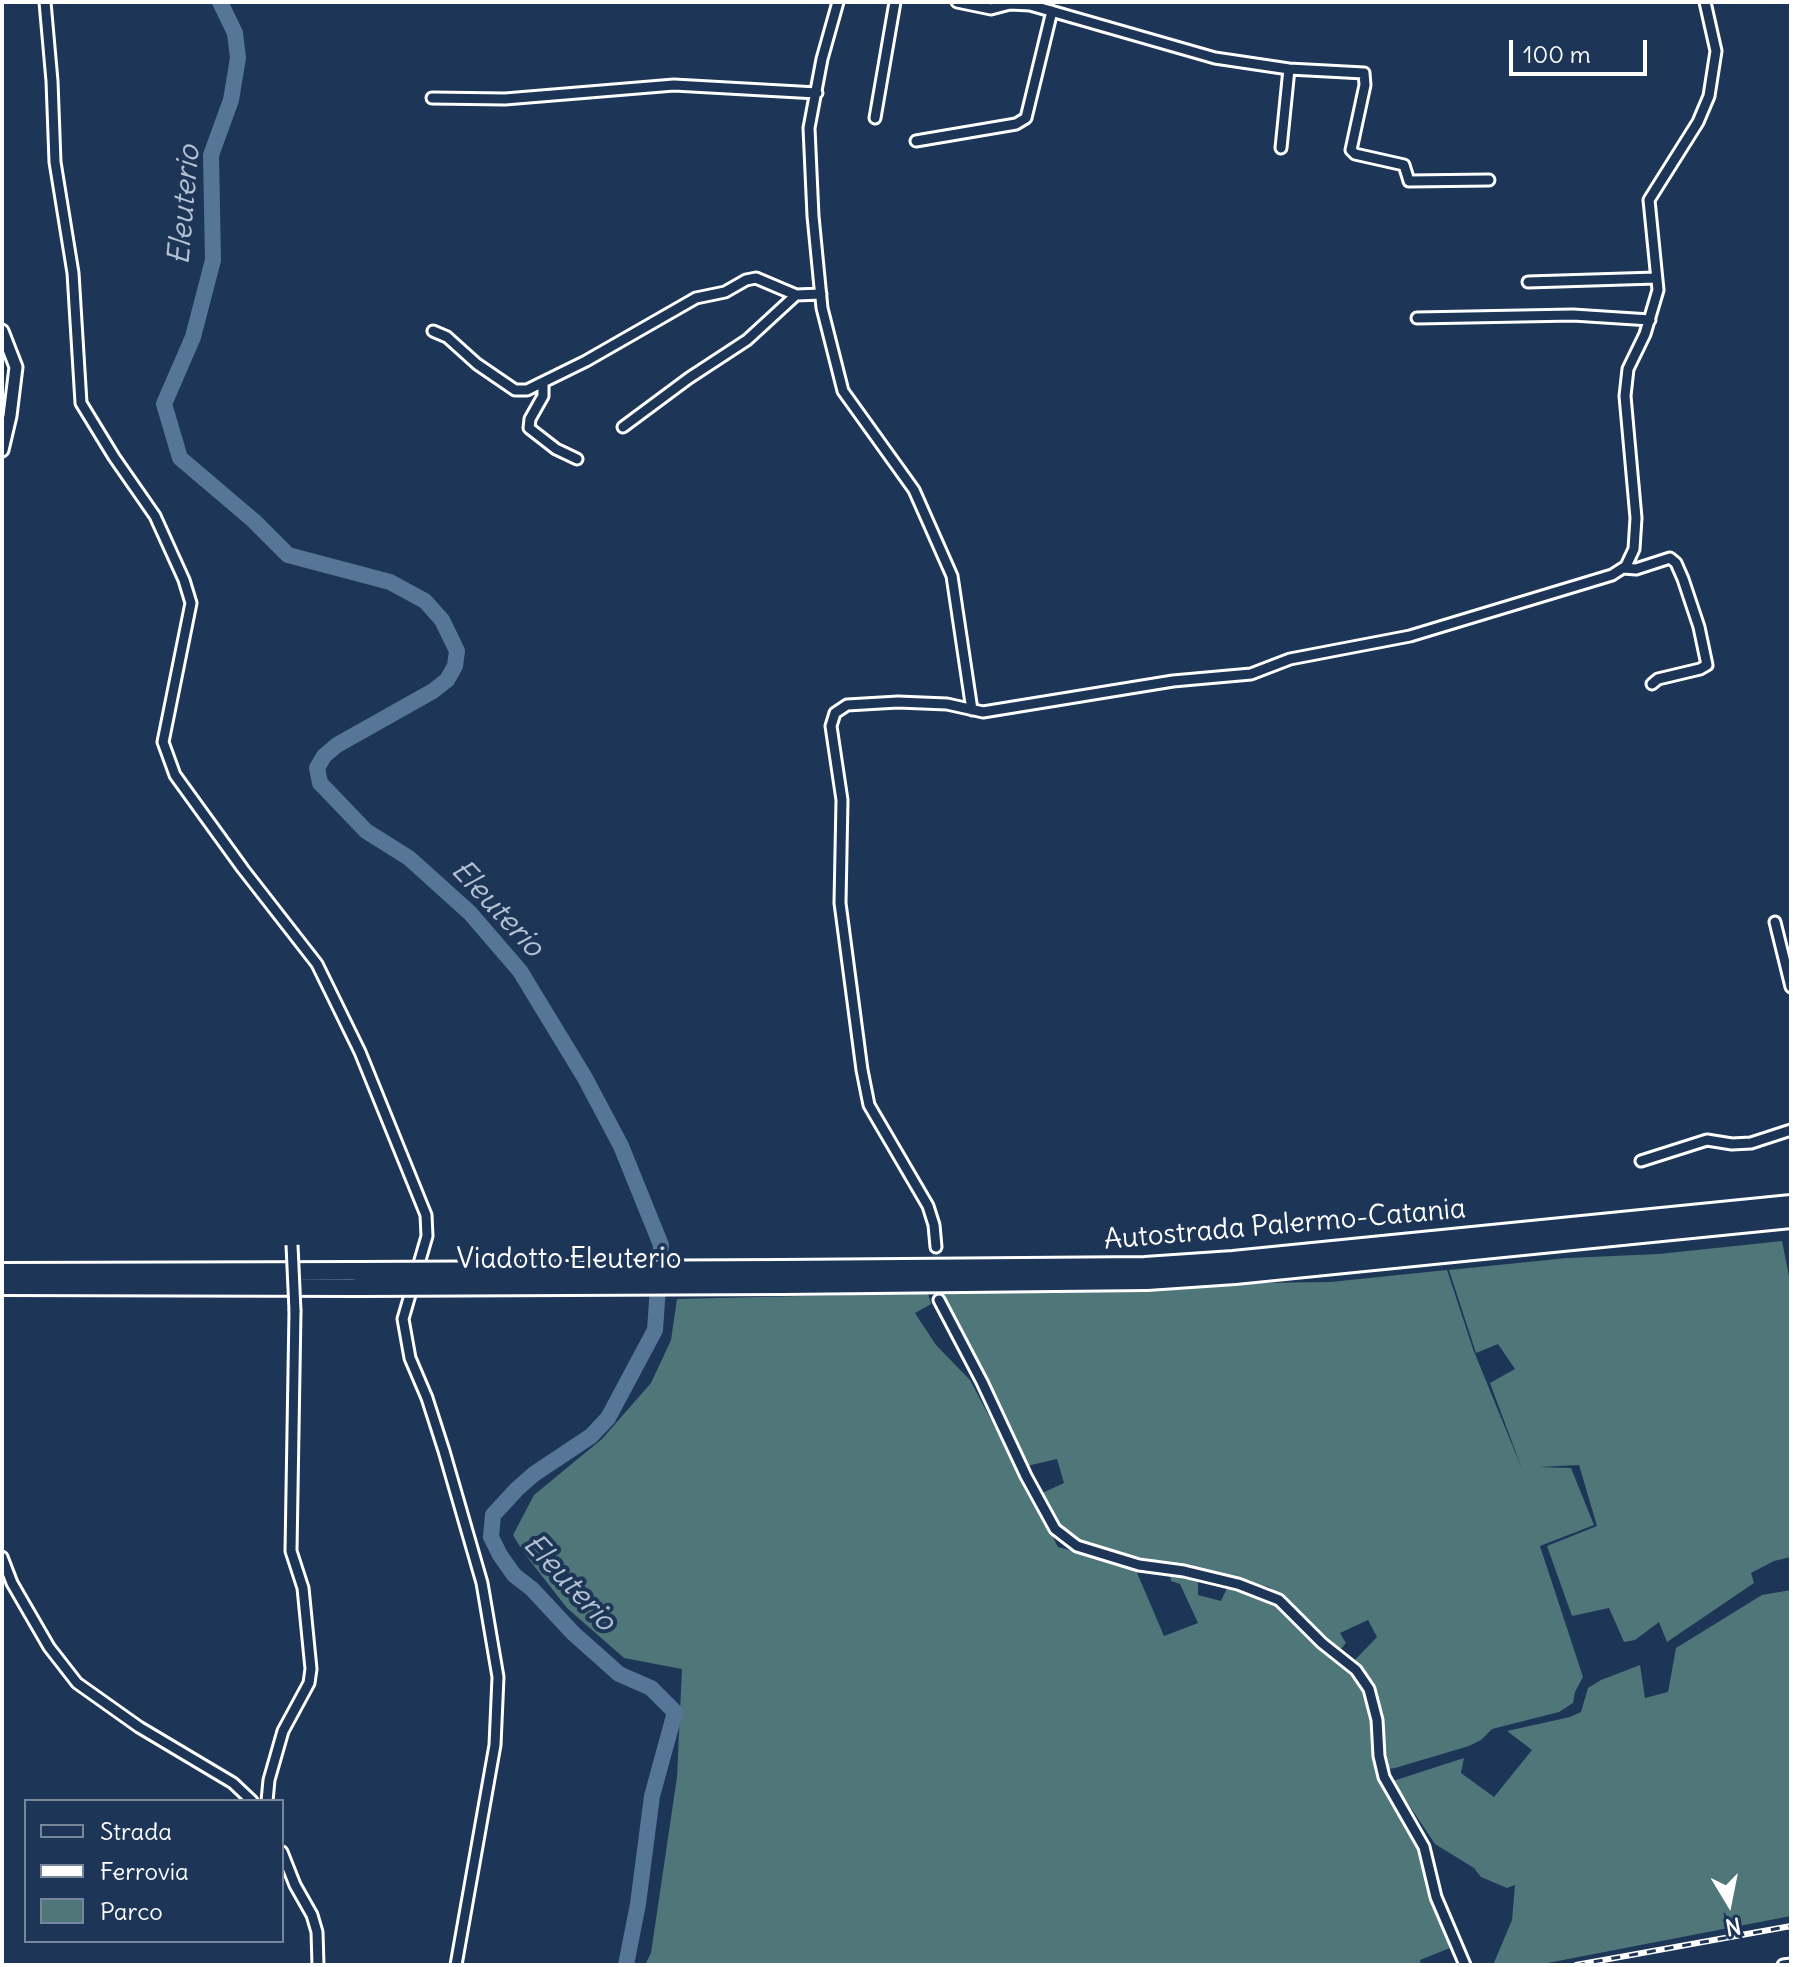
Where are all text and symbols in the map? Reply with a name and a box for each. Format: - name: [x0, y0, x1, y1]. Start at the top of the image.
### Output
- scale bar: [1513, 24, 1651, 74]
- text: 100 m: [1523, 39, 1591, 69]
- water label: Eleuterio: [162, 144, 208, 266]
- water label: Eleuterio: [443, 853, 551, 965]
- street label: Autostrada Palermo-Catania: [1103, 1192, 1467, 1258]
- street label: Viadotto Eleuterio: [457, 1243, 681, 1277]
- water label: Eleuterio: [515, 1527, 623, 1639]
- legend: [24, 1799, 284, 1943]
- text: Strada: [100, 1816, 172, 1846]
- text: Ferrovia: [100, 1856, 189, 1886]
- north arrow: [1689, 1863, 1769, 1943]
- text: Parco: [100, 1896, 163, 1926]
- text: N: [1723, 1912, 1743, 1942]

